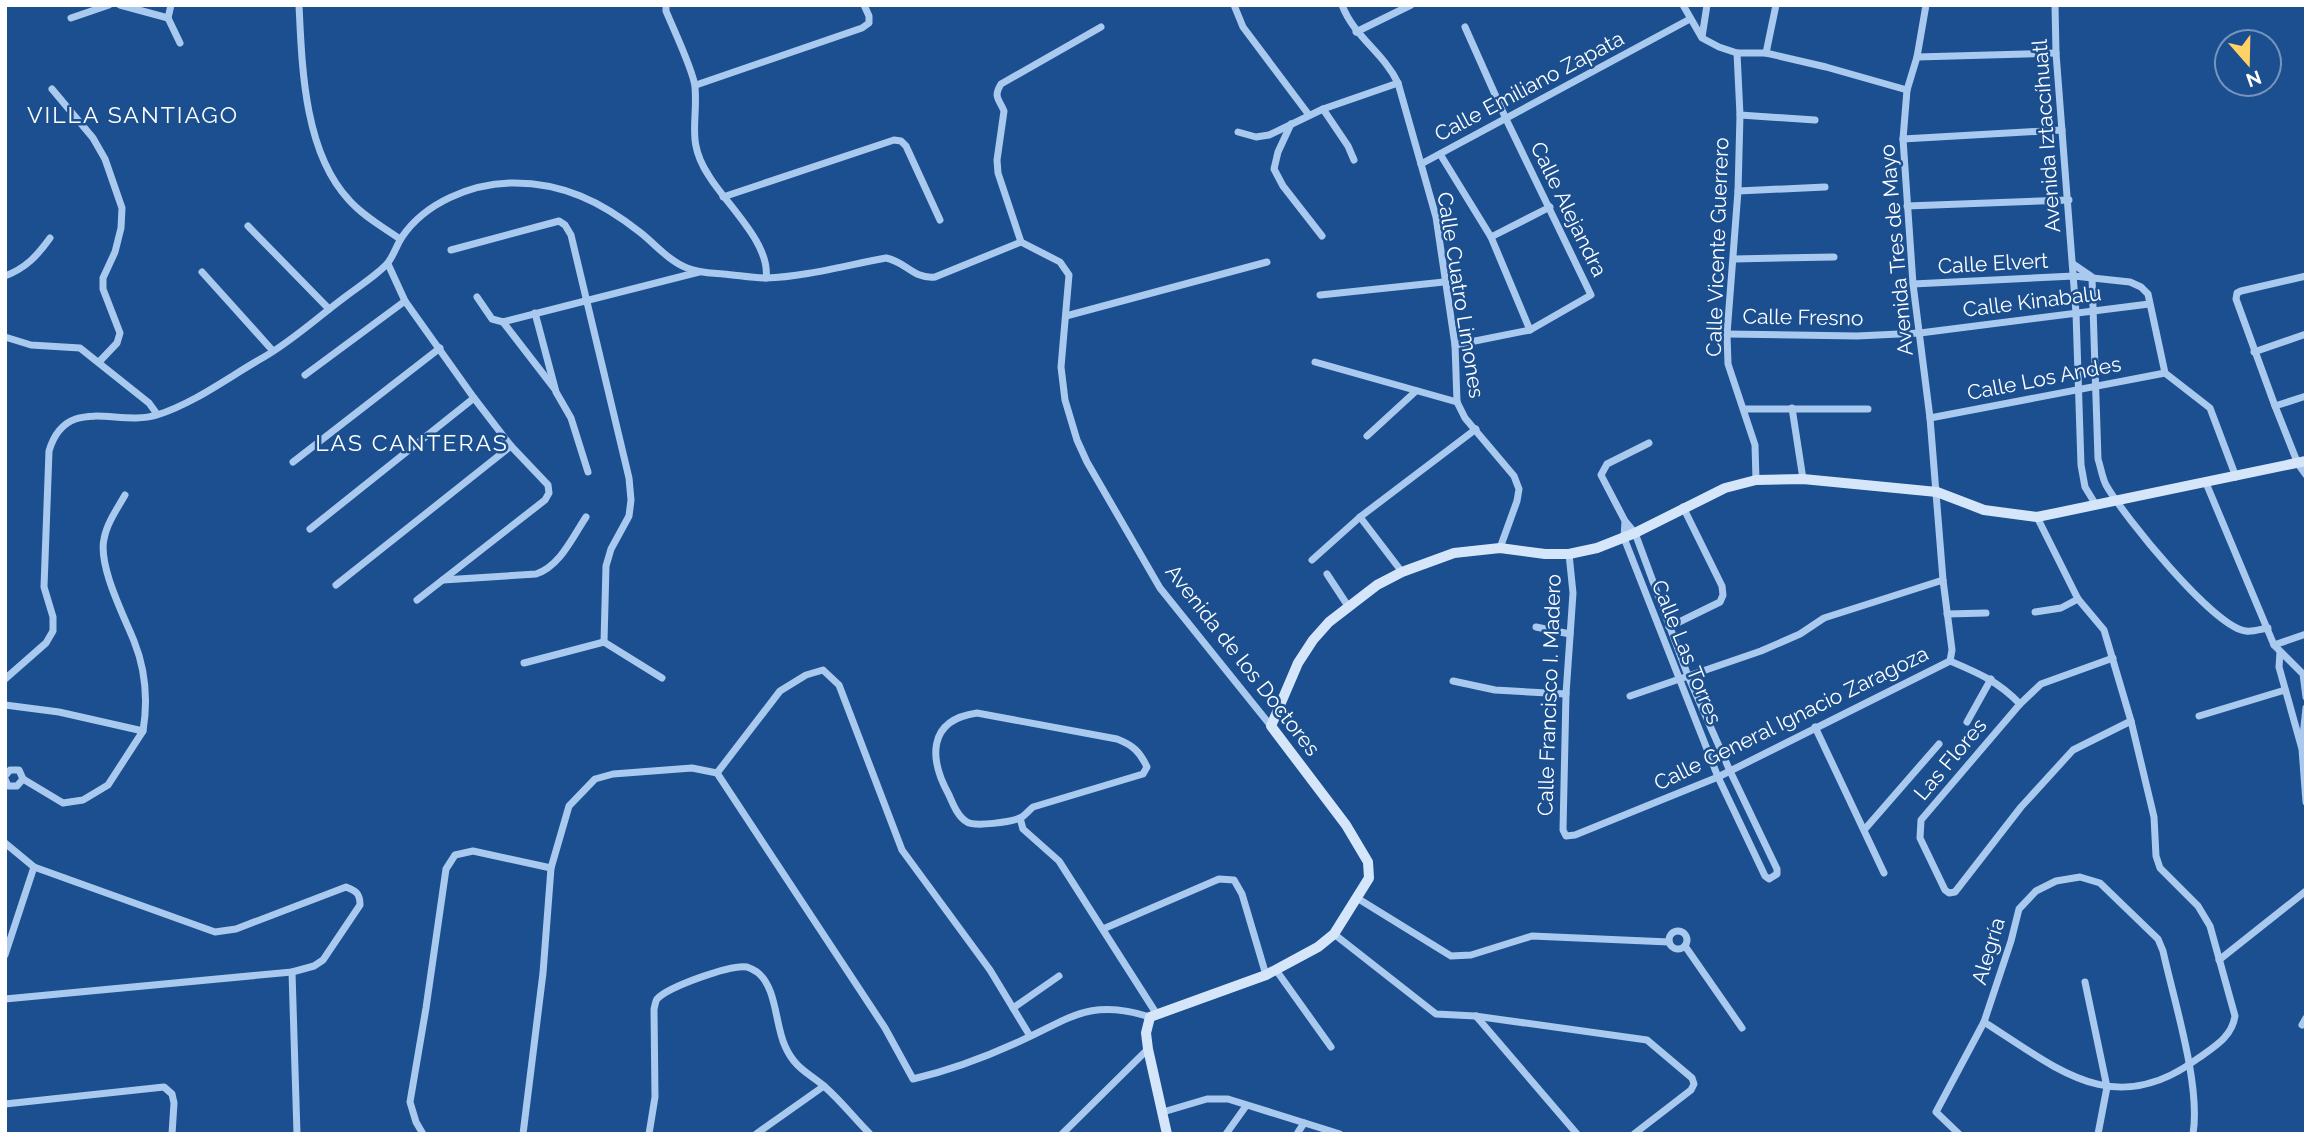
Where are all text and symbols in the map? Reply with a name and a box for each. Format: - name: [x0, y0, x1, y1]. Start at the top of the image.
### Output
- street label: Calle Emiliano Zapata: [1430, 25, 1628, 147]
- north arrow: [2213, 28, 2283, 98]
- street label: Avenida Iztaccíhuatl: [2027, 38, 2065, 233]
- text: N: [2243, 66, 2264, 92]
- district label: VILLA SANTIAGO: [27, 101, 239, 128]
- street label: Calle Vicente Guerrero: [1701, 137, 1733, 357]
- street label: Calle Alejandra: [1526, 138, 1612, 280]
- street label: Avenida Tres de Mayo: [1874, 143, 1918, 357]
- street label: Calle Cuatro Limones: [1432, 190, 1490, 400]
- street label: Calle Elvert: [1937, 248, 2049, 278]
- street label: Calle Kinabalu: [1961, 280, 2103, 322]
- street label: Calle Fresno: [1742, 303, 1864, 331]
- street label: Calle Los Andes: [1965, 351, 2123, 405]
- district label: LAS CANTERAS: [315, 429, 509, 456]
- street label: Avenida de los Doctores: [1161, 559, 1325, 761]
- street label: Calle Francisco I. Madero: [1532, 573, 1566, 817]
- street label: Calle Las Torres: [1647, 576, 1727, 728]
- street label: Calle General Ignacio Zaragoza: [1650, 641, 1932, 795]
- street label: Las Flores: [1909, 713, 1991, 805]
- street label: Alegría: [1966, 915, 2010, 987]

